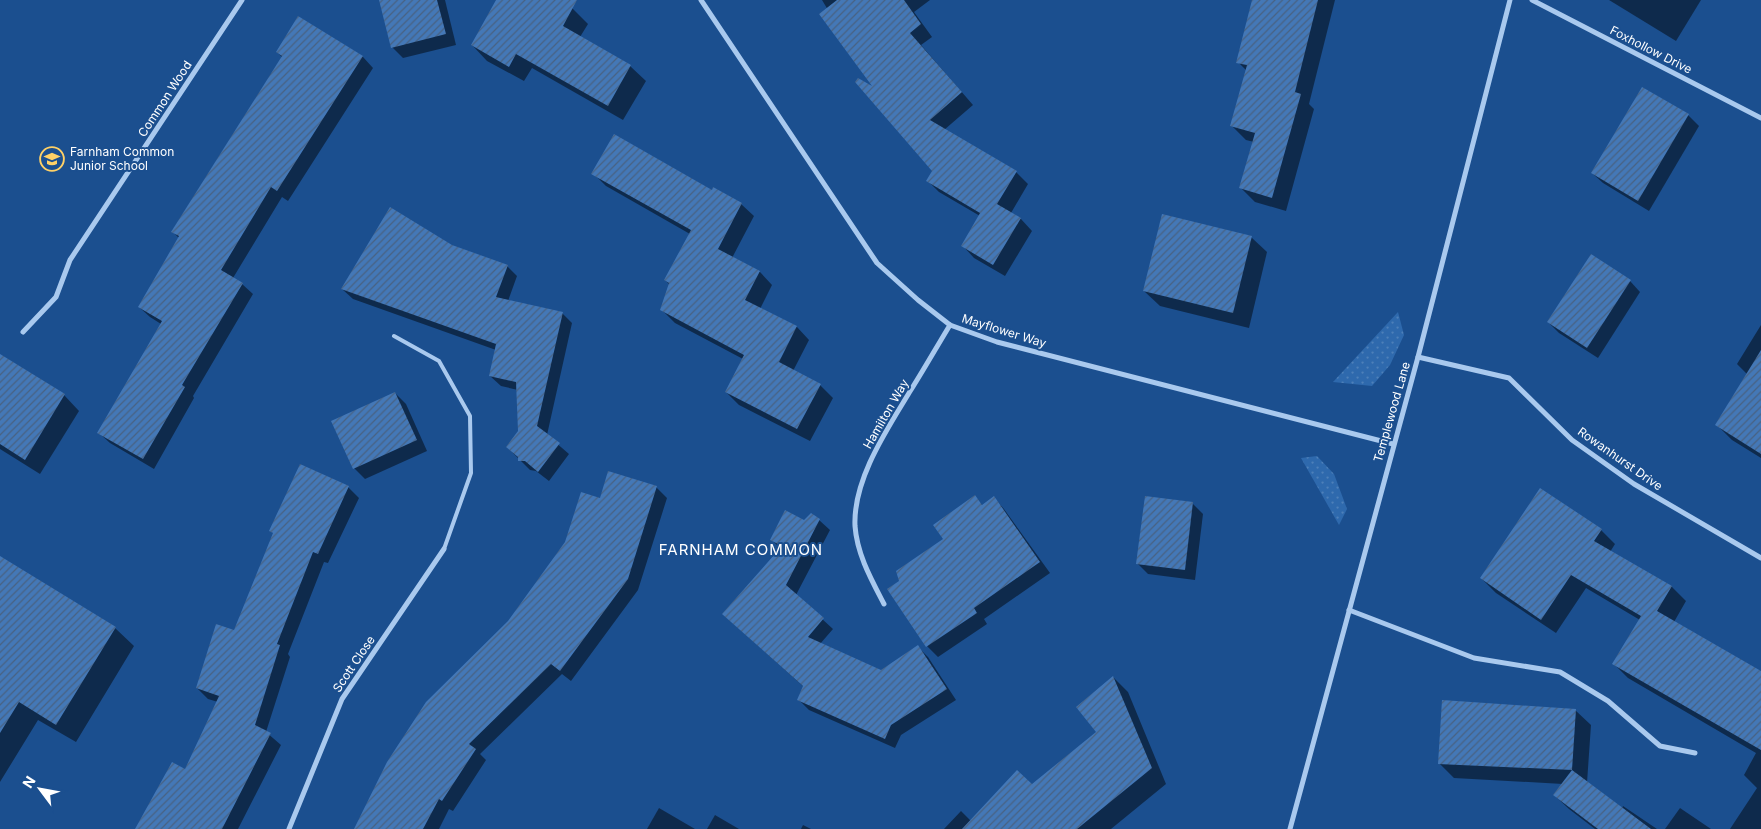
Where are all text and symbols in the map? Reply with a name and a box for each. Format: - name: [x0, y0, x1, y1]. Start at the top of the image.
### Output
- street label: Foxhollow Drive: [1608, 22, 1695, 77]
- street label: Common Wood: [134, 58, 195, 140]
- place label: Farnham Common Junior School: [70, 144, 174, 173]
- school or university icon: Farnham Common Junior School: [39, 146, 65, 172]
- street label: Mayflower Way: [960, 311, 1048, 351]
- street label: Templewood Lane: [1370, 360, 1413, 464]
- street label: Hamilton Way: [860, 376, 912, 451]
- street label: Rowanhurst Drive: [1575, 424, 1666, 493]
- district label: FARNHAM COMMON: [659, 540, 823, 559]
- street label: Scott Close: [329, 633, 378, 695]
- north arrow: [15, 764, 65, 814]
- text: N: [19, 773, 39, 791]

